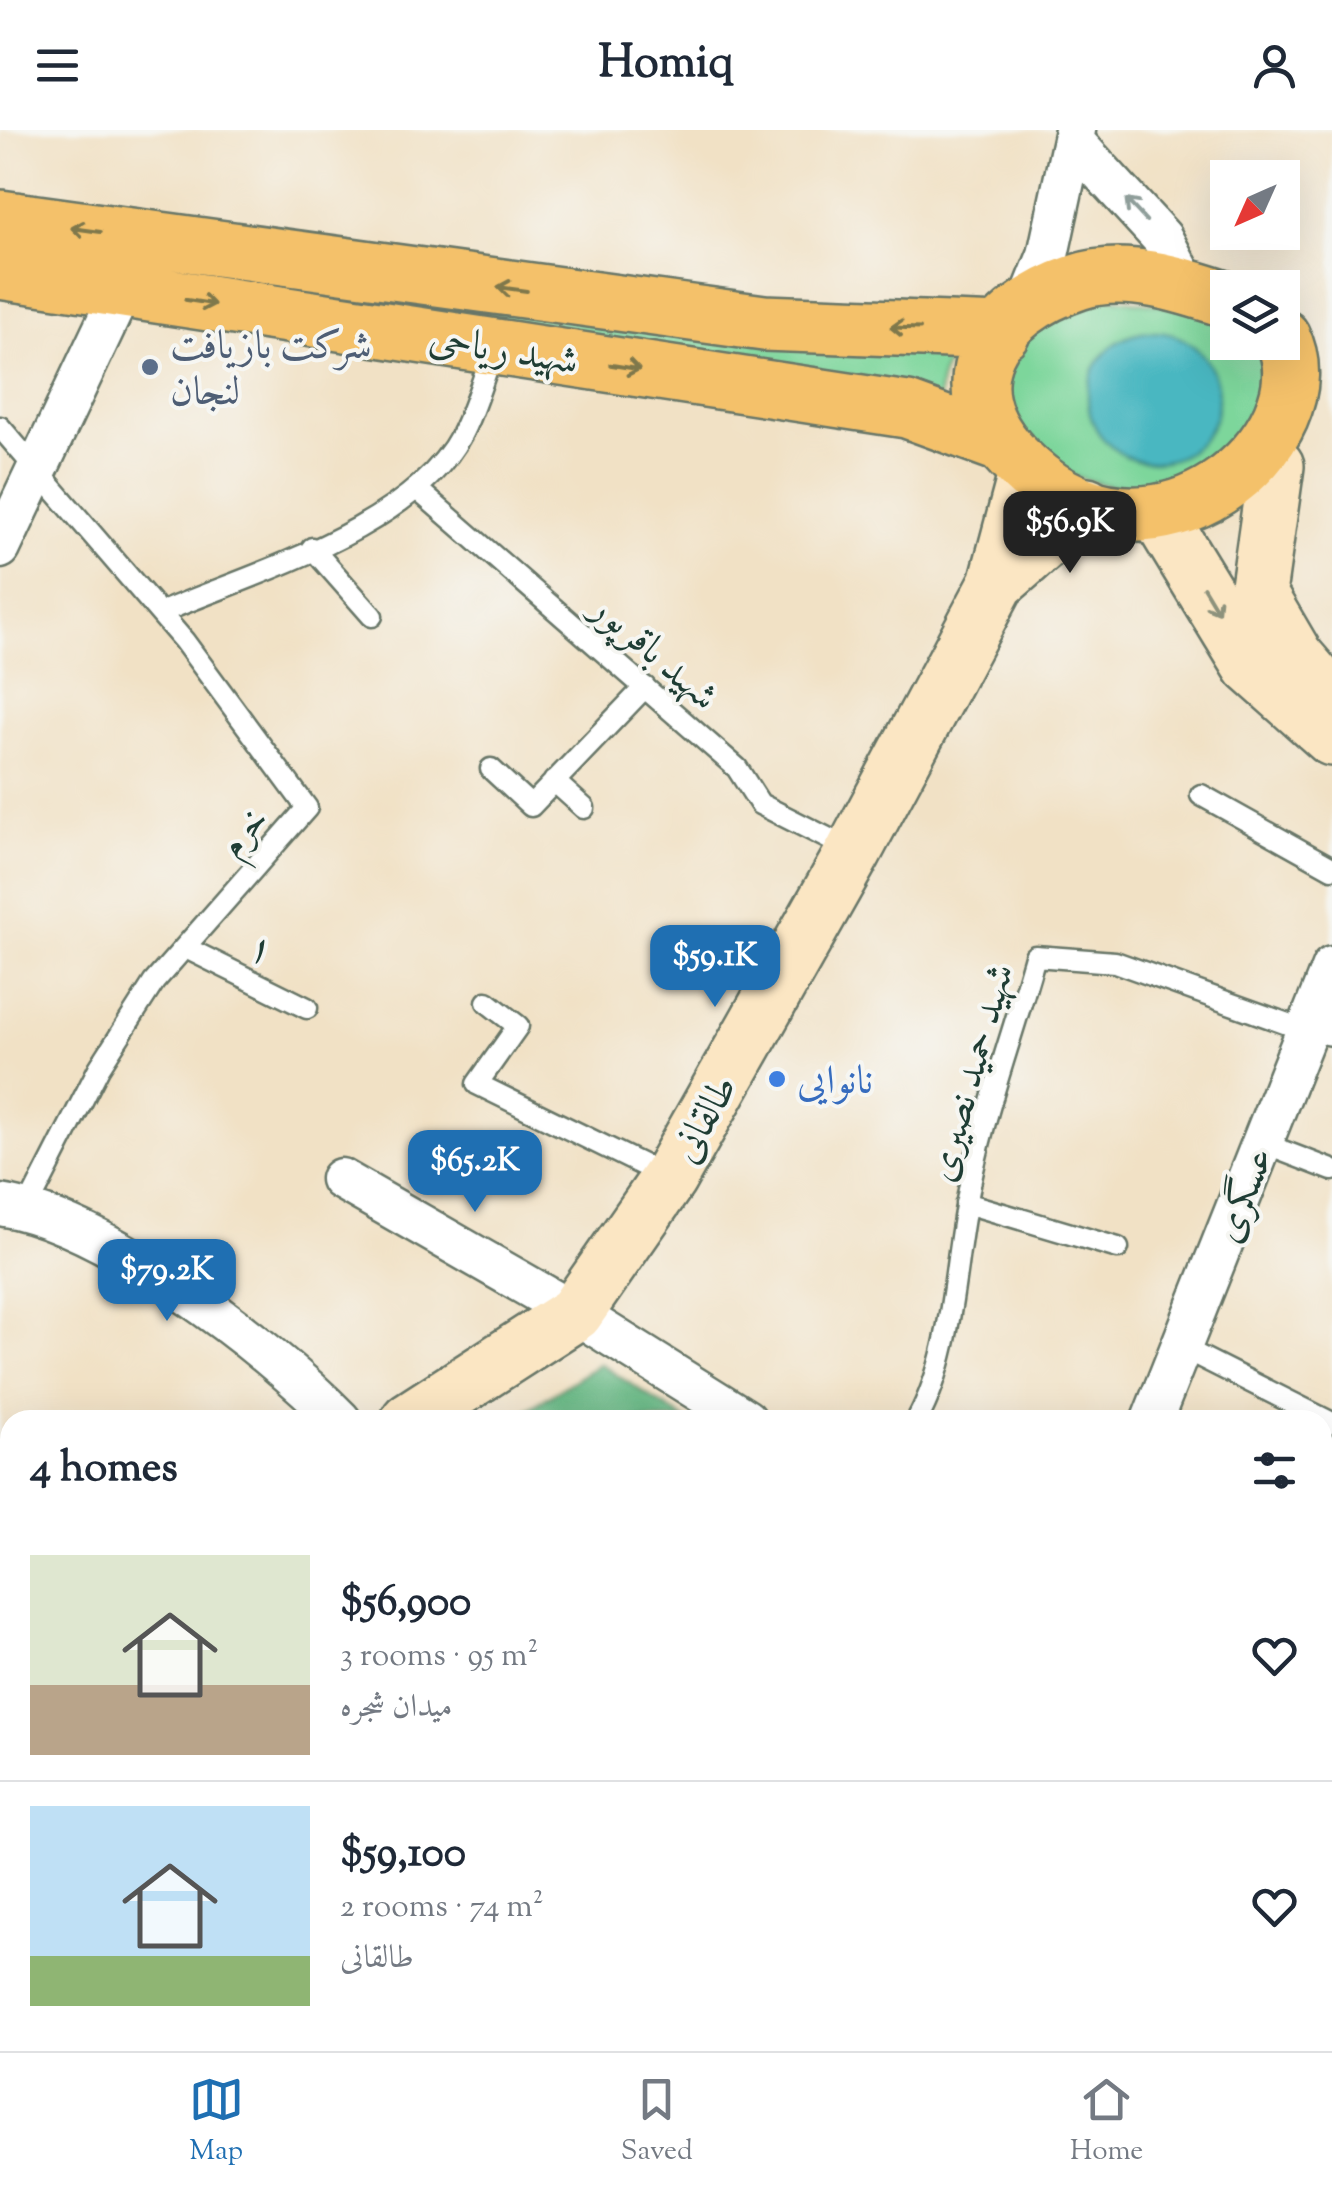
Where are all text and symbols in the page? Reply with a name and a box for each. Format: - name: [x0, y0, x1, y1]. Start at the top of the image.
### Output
- text: Homiq: [598, 33, 734, 98]
- icon: menu: [30, 38, 85, 93]
- icon: person: [1247, 38, 1302, 93]
- north arrow: [1210, 160, 1300, 250]
- map controls: [1210, 160, 1300, 360]
- one-way arrow: [1124, 199, 1148, 223]
- one-way arrow: [70, 221, 103, 239]
- button: layers: [1210, 270, 1300, 360]
- one-way arrow: [496, 279, 529, 297]
- one-way arrow: [183, 293, 216, 311]
- street label: شهید ریاحی: [424, 313, 582, 392]
- one-way arrow: [889, 319, 921, 338]
- place label: شرکت بازیافت لنجان: [170, 320, 372, 423]
- marker: شرکت بازیافت لنجان: [139, 356, 161, 378]
- one-way arrow: [609, 358, 641, 376]
- pin: $56.9K: [989, 491, 1151, 576]
- text: $56.9K: [1025, 500, 1115, 546]
- street label: شهید باقرپور: [574, 580, 729, 726]
- one-way arrow: [1201, 585, 1221, 614]
- street label: خرم: [207, 795, 286, 874]
- street label: ۱: [237, 920, 283, 982]
- pin: $59.1K: [634, 925, 796, 1010]
- text: $59.1K: [672, 934, 758, 980]
- street label: شهید حمید نصیری: [915, 957, 1032, 1189]
- place label: نانوایی: [797, 1055, 873, 1112]
- street label: طالقانی: [660, 1066, 754, 1174]
- marker: نانوایی: [766, 1068, 788, 1090]
- pin: $65.2K: [394, 1130, 556, 1215]
- text: $65.2K: [430, 1139, 520, 1185]
- street label: عسگری: [1201, 1139, 1291, 1252]
- pin: $79.2K: [86, 1239, 248, 1324]
- text: $79.2K: [120, 1248, 214, 1294]
- text: 4 homes: [30, 1440, 178, 1500]
- icon: filters: [1247, 1443, 1302, 1498]
- text: $56,900: [340, 1574, 471, 1634]
- icon: home: [110, 1595, 230, 1715]
- icon: heart: [1247, 1628, 1302, 1683]
- text: 3 rooms · 95 m²: [340, 1634, 538, 1680]
- text: میدان شجره: [340, 1685, 453, 1731]
- text: $59,100: [340, 1825, 466, 1885]
- icon: home: [110, 1846, 230, 1966]
- icon: heart: [1247, 1879, 1302, 1934]
- text: 2 rooms · 74 m²: [340, 1885, 544, 1931]
- text: طالقانی: [340, 1936, 414, 1982]
- tab: Map: [189, 2072, 244, 2172]
- tab: Saved: [621, 2072, 693, 2172]
- tab: Home: [1070, 2072, 1143, 2172]

